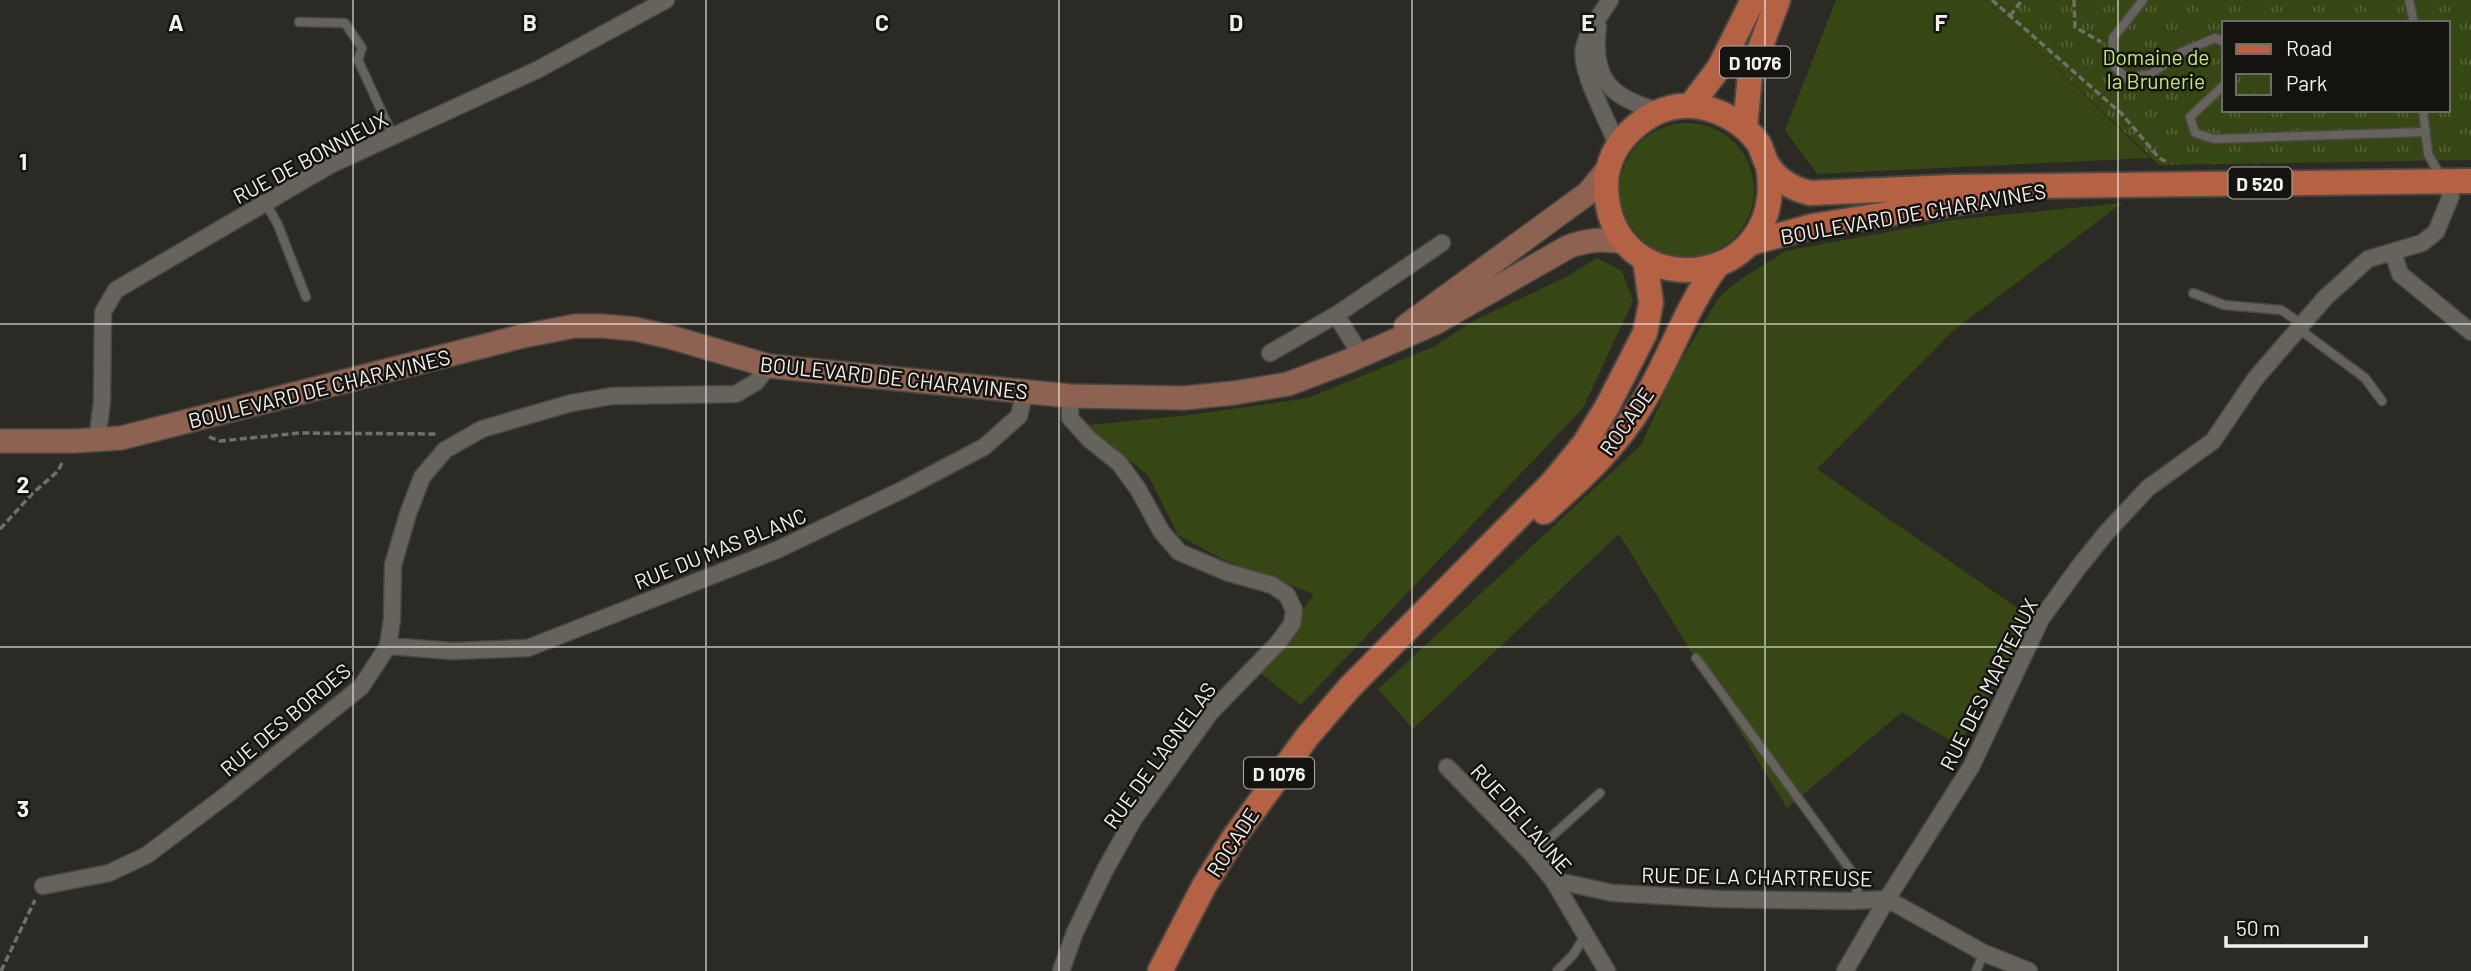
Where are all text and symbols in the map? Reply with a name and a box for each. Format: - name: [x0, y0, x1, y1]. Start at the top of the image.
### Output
- text: A: [168, 8, 184, 36]
- text: B: [523, 8, 537, 36]
- text: C: [875, 8, 889, 36]
- text: D: [1229, 8, 1243, 36]
- text: E: [1581, 8, 1595, 36]
- text: F: [1935, 8, 1948, 36]
- legend: [2222, 21, 2450, 112]
- text: Road: [2286, 35, 2332, 60]
- park label: Domaine de la Brunerie: [2102, 44, 2210, 93]
- road number: D 1076: [1720, 46, 1790, 78]
- text: Park: [2286, 70, 2327, 95]
- street label: RUE DE BONNIEUX: [228, 106, 392, 208]
- text: 1: [19, 147, 27, 175]
- road number: D 520: [2228, 168, 2292, 198]
- street label: BOULEVARD DE CHARAVINES: [1778, 177, 2048, 249]
- street label: BOULEVARD DE CHARAVINES: [185, 343, 453, 433]
- street label: BOULEVARD DE CHARAVINES: [759, 350, 1029, 404]
- street label: ROCADE: [1594, 382, 1658, 460]
- text: 2: [17, 470, 29, 498]
- street label: RUE DU MAS BLANC: [630, 502, 810, 594]
- street label: RUE DES MARTEAUX: [1934, 594, 2042, 774]
- street label: RUE DES BORDES: [215, 657, 355, 781]
- street label: RUE DE L'AGNELAS: [1097, 677, 1221, 833]
- road number: D 1076: [1244, 758, 1314, 788]
- street label: RUE DE L'AUNE: [1466, 758, 1578, 878]
- text: 3: [17, 794, 29, 822]
- street label: ROCADE: [1201, 803, 1263, 881]
- street label: RUE DE LA CHARTREUSE: [1641, 861, 1873, 891]
- scale bar: [2226, 904, 2366, 948]
- text: 50 m: [2236, 915, 2280, 940]

